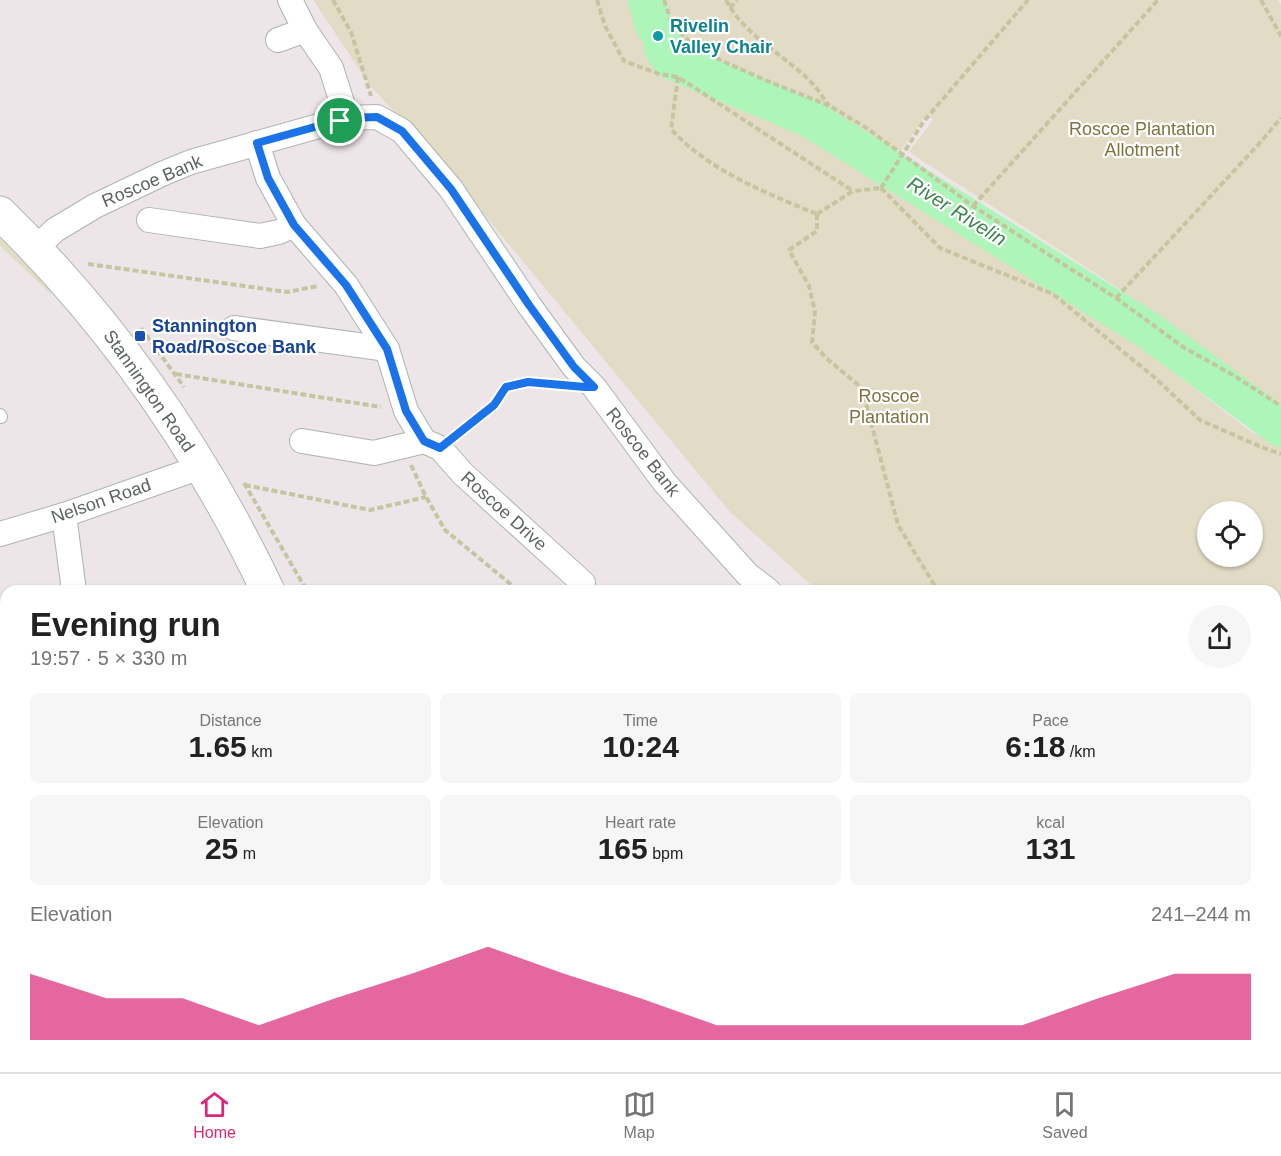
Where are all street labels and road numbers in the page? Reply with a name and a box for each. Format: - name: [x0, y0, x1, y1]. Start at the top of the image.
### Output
- street label: Roscoe Bank: [99, 150, 206, 211]
- street label: Stannington Road: [99, 326, 199, 456]
- street label: Roscoe Bank: [602, 404, 684, 501]
- street label: Roscoe Drive: [457, 467, 551, 555]
- street label: Nelson Road: [49, 475, 153, 527]

